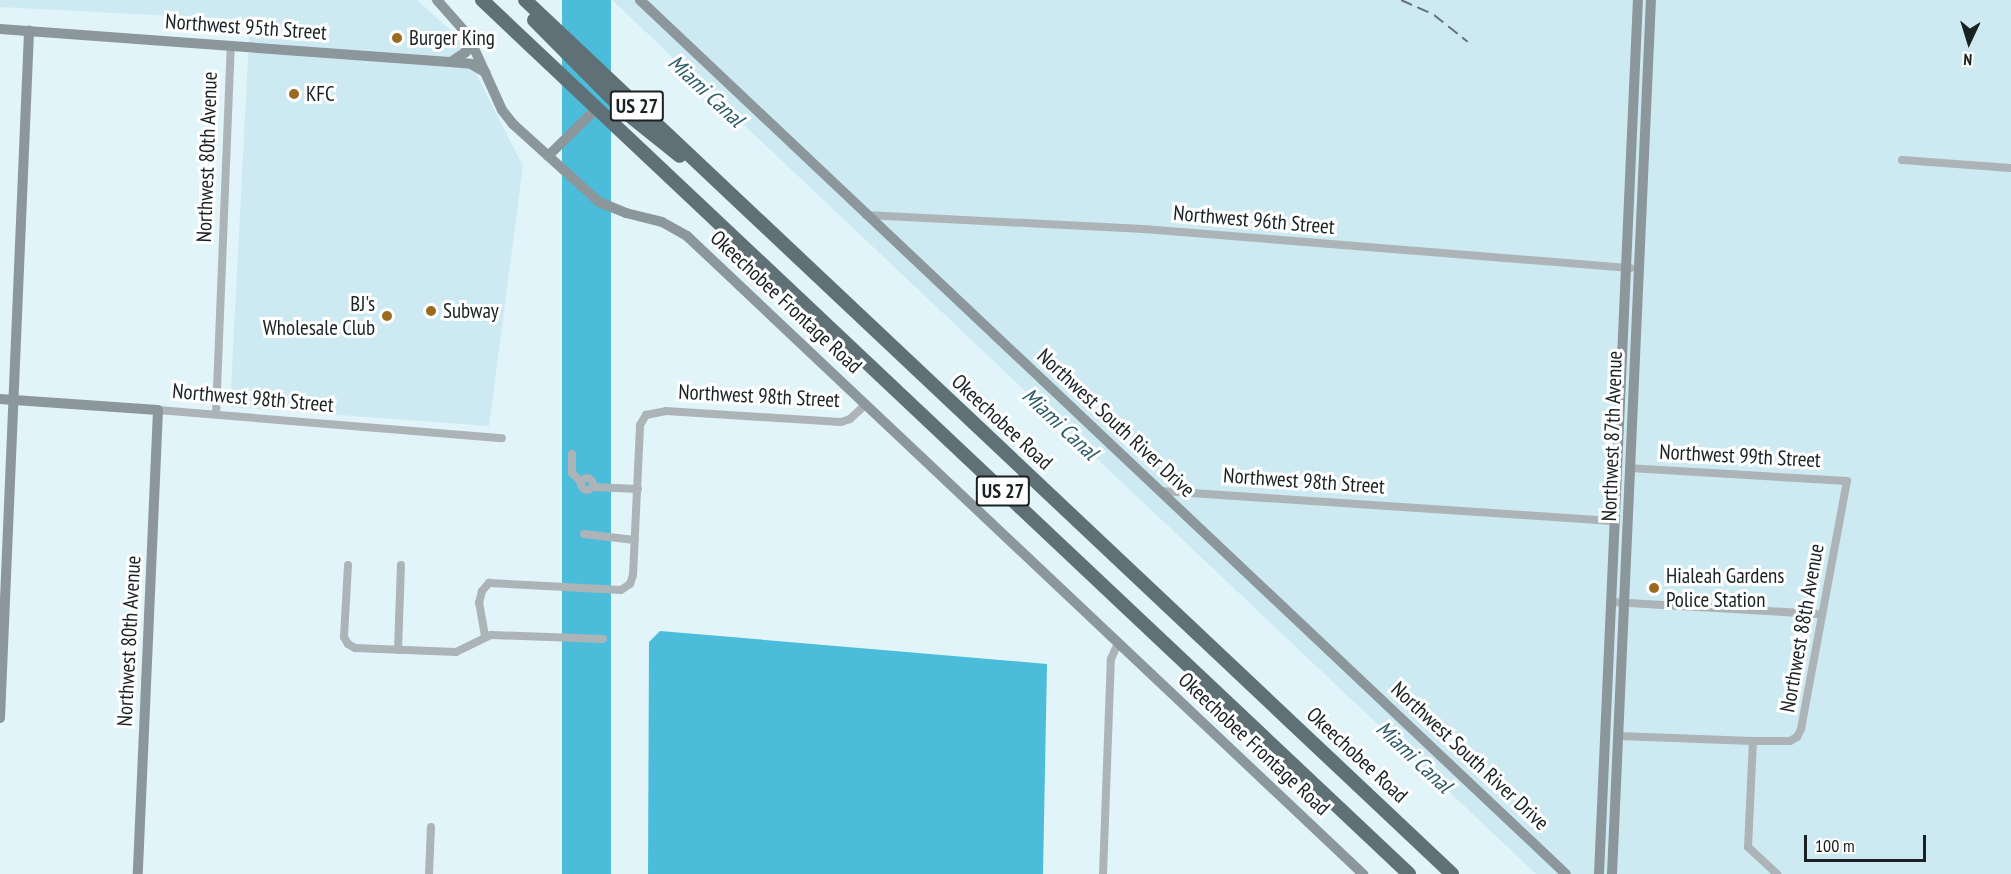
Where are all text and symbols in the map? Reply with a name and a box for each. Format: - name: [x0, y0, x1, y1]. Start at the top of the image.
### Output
- street label: Northwest 95th Street: [164, 9, 328, 45]
- north arrow: [1939, 12, 1999, 72]
- place label: Burger King: [409, 25, 495, 51]
- marker: Burger King: [390, 31, 404, 45]
- water label: Miami Canal: [663, 49, 749, 133]
- text: N: [1963, 50, 1973, 70]
- street label: Northwest 80th Avenue: [191, 71, 223, 243]
- place label: KFC: [306, 81, 335, 107]
- marker: KFC: [287, 87, 301, 101]
- road number: US 27: [608, 89, 666, 123]
- street label: Northwest 96th Street: [1172, 200, 1336, 240]
- street label: Okeechobee Frontage Road: [705, 225, 867, 379]
- place label: BJ's Wholesale Club: [263, 291, 375, 341]
- place label: Subway: [443, 298, 499, 324]
- marker: Subway: [424, 304, 438, 318]
- marker: BJ's Wholesale Club: [380, 309, 394, 323]
- street label: Northwest South River Drive: [1032, 343, 1200, 503]
- street label: Northwest 87th Avenue: [1596, 350, 1628, 522]
- street label: Okeechobee Road: [946, 369, 1058, 475]
- street label: Northwest 98th Street: [171, 378, 335, 418]
- street label: Northwest 98th Street: [678, 379, 840, 413]
- water label: Miami Canal: [1017, 382, 1103, 466]
- street label: Northwest 99th Street: [1659, 439, 1821, 473]
- street label: Northwest 98th Street: [1222, 463, 1386, 499]
- road number: US 27: [974, 474, 1032, 508]
- street label: Northwest 88th Avenue: [1775, 541, 1829, 715]
- street label: Northwest 80th Avenue: [112, 555, 146, 727]
- place label: Hialeah Gardens Police Station: [1666, 563, 1784, 613]
- marker: Hialeah Gardens Police Station: [1647, 581, 1661, 595]
- street label: Okeechobee Frontage Road: [1173, 667, 1335, 821]
- street label: Northwest South River Drive: [1386, 676, 1554, 836]
- street label: Okeechobee Road: [1301, 702, 1413, 808]
- water label: Miami Canal: [1371, 715, 1457, 799]
- scale bar: [1807, 823, 1928, 861]
- text: 100 m: [1815, 834, 1855, 857]

